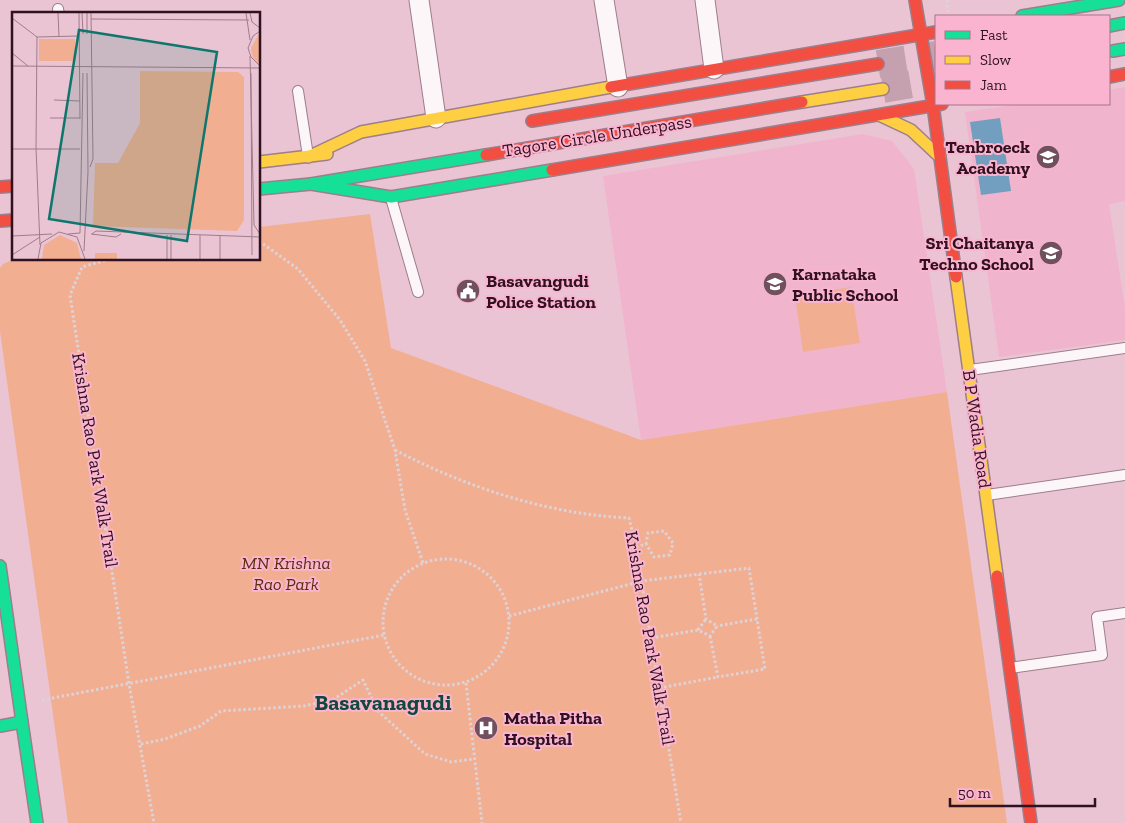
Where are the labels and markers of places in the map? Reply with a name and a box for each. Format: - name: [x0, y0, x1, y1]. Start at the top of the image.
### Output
- place label: Tenbroeck Academy: [945, 136, 1030, 179]
- school or university icon: Tenbroeck Academy: [1035, 144, 1061, 170]
- place label: Sri Chaitanya Techno School: [919, 232, 1034, 275]
- school or university icon: Sri Chaitanya Techno School: [1038, 240, 1064, 266]
- place label: Karnataka Public School: [792, 263, 899, 306]
- place label: Basavangudi Police Station: [486, 270, 596, 313]
- school or university icon: Karnataka Public School: [762, 271, 788, 297]
- public building icon: Basavangudi Police Station: [455, 278, 481, 304]
- place label: Matha Pitha Hospital: [504, 707, 602, 750]
- hospital icon: Matha Pitha Hospital: [473, 715, 499, 741]

